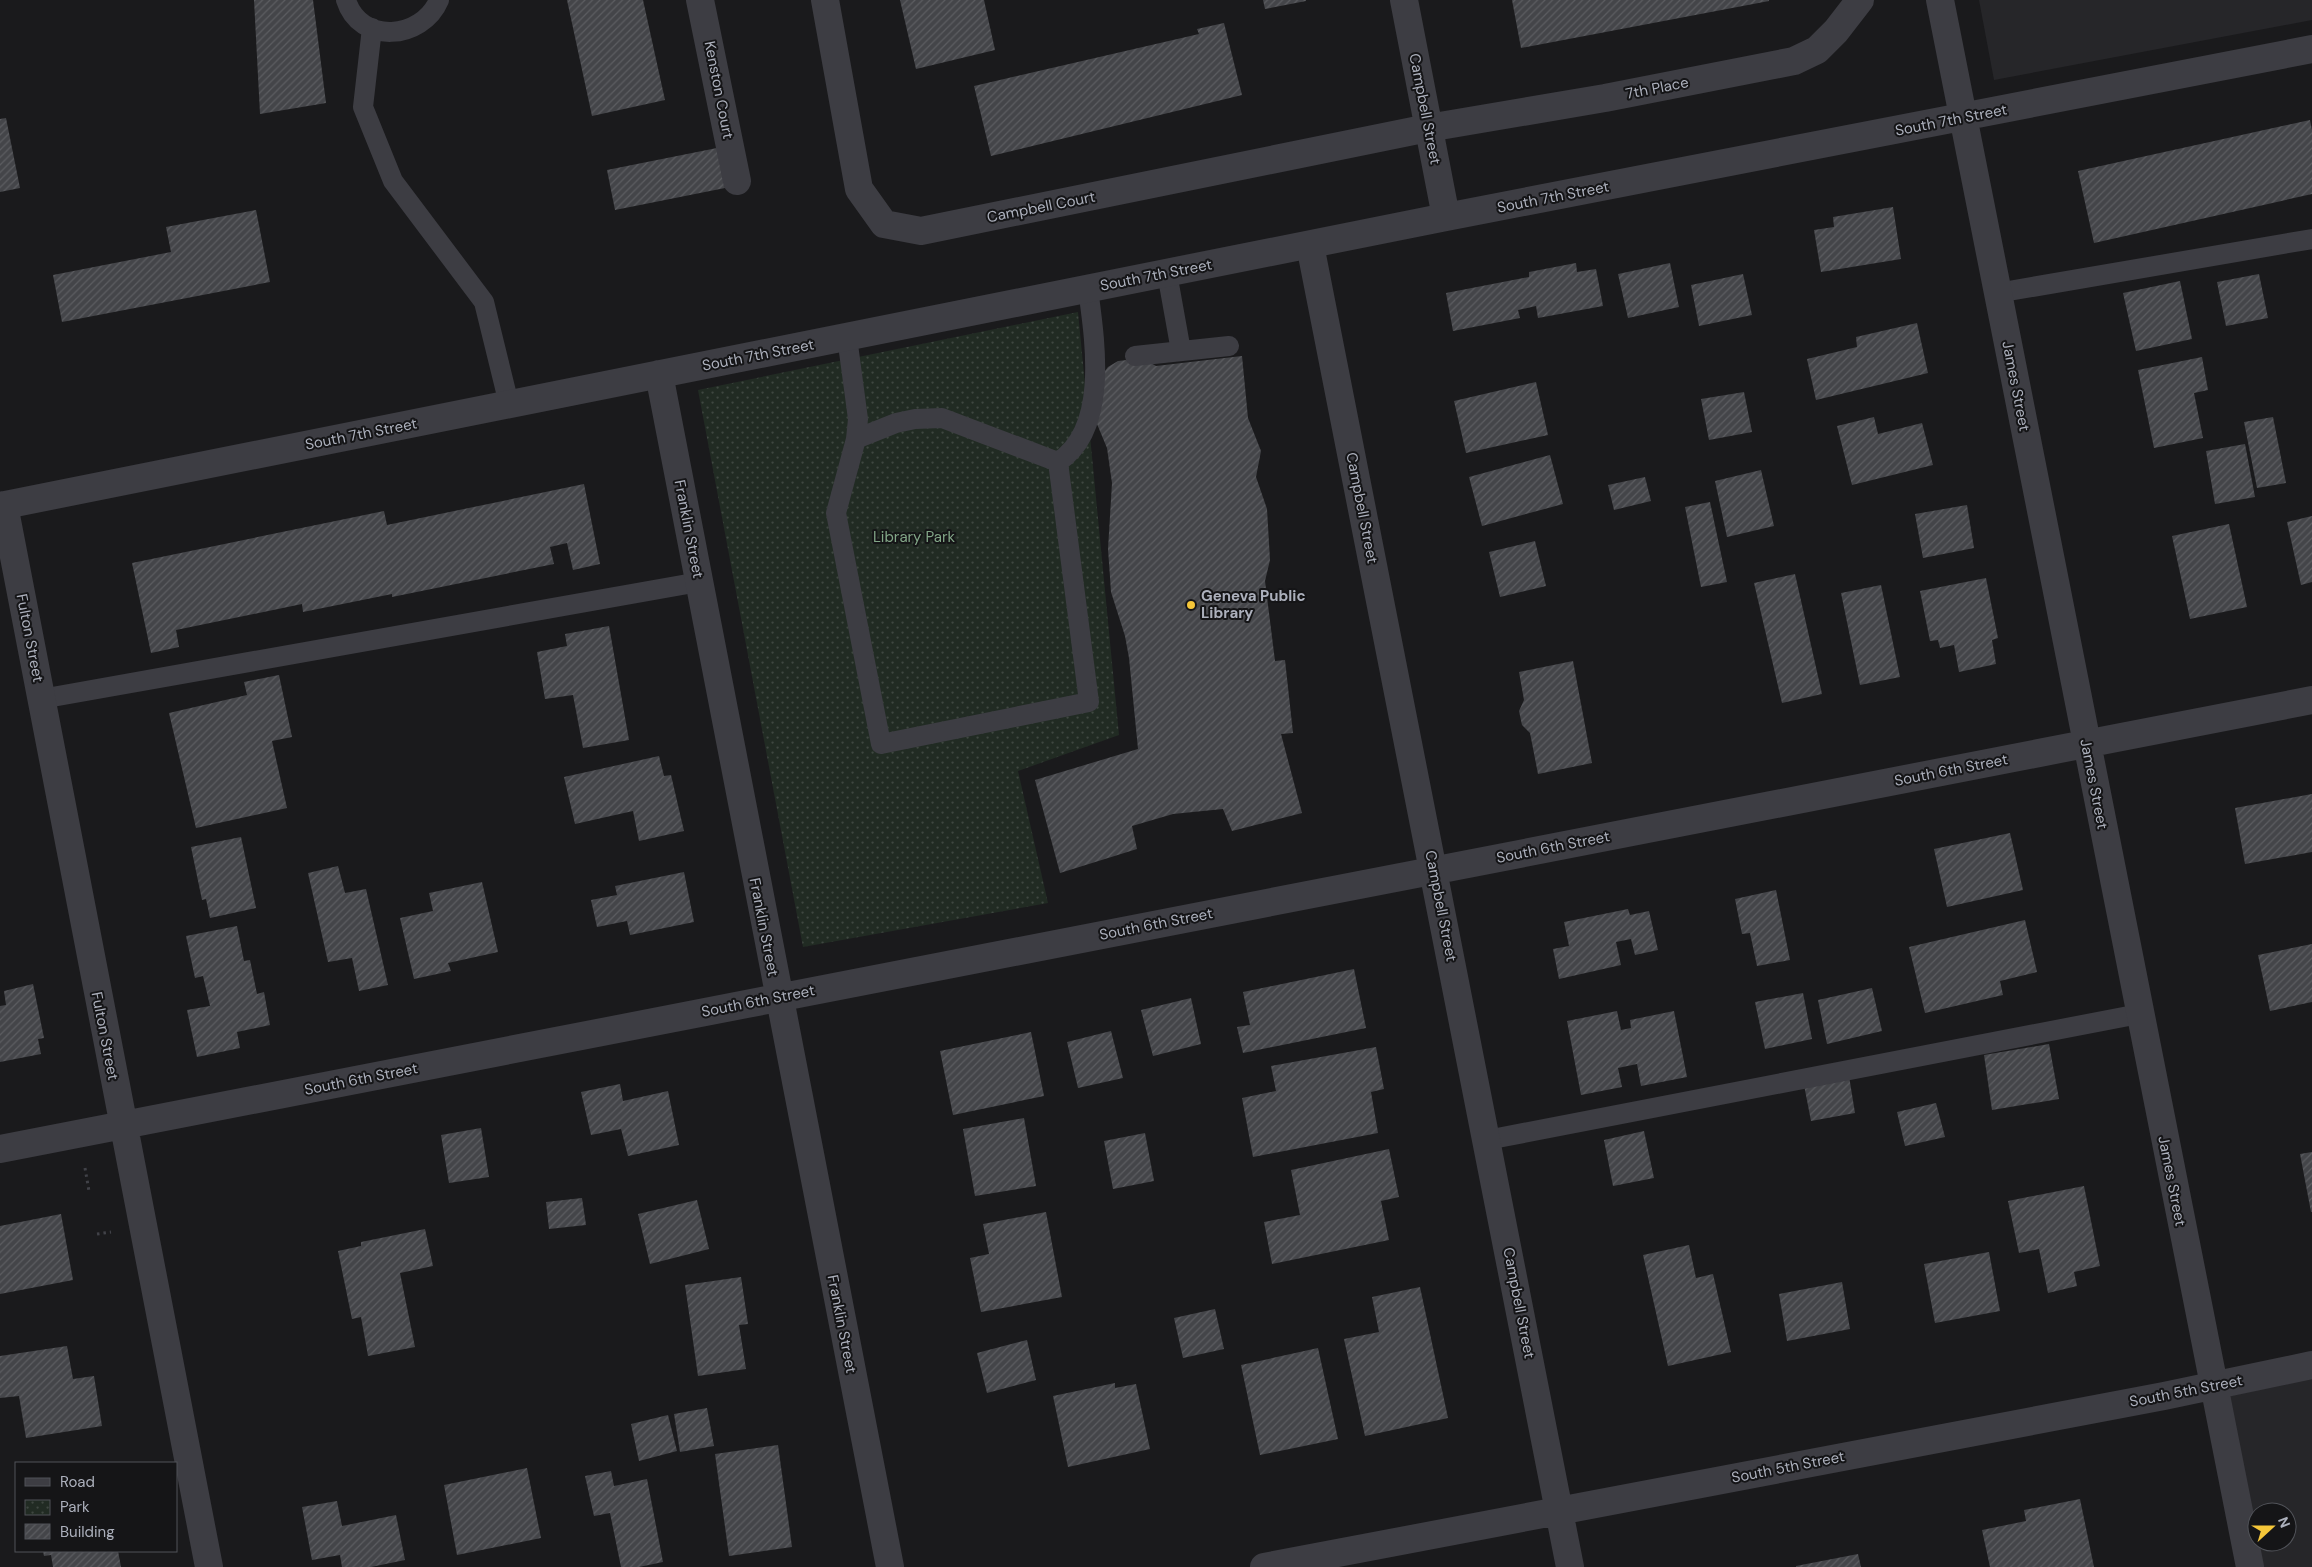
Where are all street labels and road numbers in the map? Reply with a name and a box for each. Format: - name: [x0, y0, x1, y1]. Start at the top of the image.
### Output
- street label: Kenston Court: [700, 39, 738, 141]
- street label: Campbell Street: [1404, 52, 1446, 166]
- street label: 7th Place: [1624, 72, 1690, 104]
- street label: South 7th Street: [1893, 99, 2009, 141]
- street label: South 7th Street: [1495, 176, 1611, 218]
- street label: Campbell Court: [985, 187, 1097, 227]
- street label: South 7th Street: [1098, 254, 1214, 296]
- street label: South 7th Street: [700, 334, 816, 376]
- street label: James Street: [1997, 339, 2035, 433]
- street label: South 7th Street: [303, 413, 419, 455]
- street label: Campbell Street: [1341, 451, 1383, 565]
- street label: Franklin Street: [670, 478, 708, 580]
- street label: Fulton Street: [12, 592, 48, 684]
- street label: James Street: [2075, 737, 2113, 831]
- street label: South 6th Street: [1893, 749, 2010, 791]
- street label: South 6th Street: [1495, 826, 1612, 868]
- street label: Campbell Street: [1420, 849, 1462, 963]
- street label: Franklin Street: [745, 876, 783, 978]
- street label: South 6th Street: [1098, 903, 1215, 945]
- street label: South 6th Street: [700, 980, 817, 1022]
- street label: Fulton Street: [87, 990, 123, 1082]
- street label: South 6th Street: [303, 1058, 420, 1100]
- street label: James Street: [2153, 1134, 2191, 1228]
- street label: Campbell Street: [1498, 1246, 1540, 1360]
- street label: Franklin Street: [823, 1273, 861, 1375]
- street label: South 5th Street: [2128, 1370, 2244, 1412]
- street label: South 5th Street: [1730, 1446, 1846, 1488]

